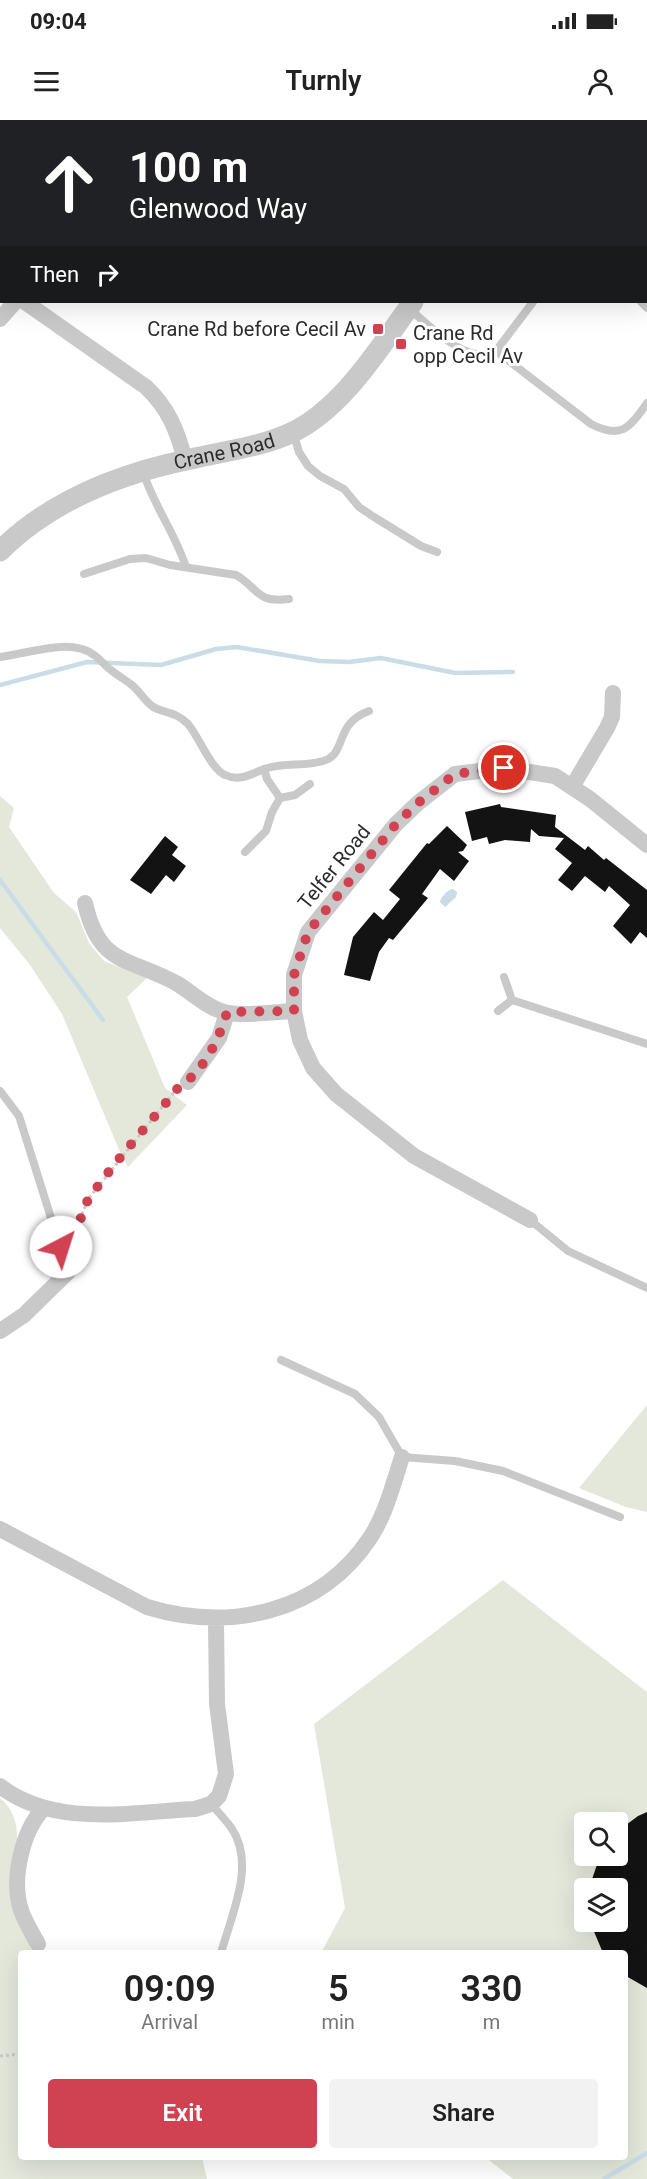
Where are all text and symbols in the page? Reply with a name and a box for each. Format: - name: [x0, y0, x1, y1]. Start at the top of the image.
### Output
- text: 09:04: [30, 9, 87, 34]
- icon: menu: [30, 65, 63, 98]
- text: Turnly: [286, 65, 361, 97]
- icon: person: [584, 65, 617, 98]
- text: 100 m: [129, 143, 248, 192]
- icon: ahead: [30, 144, 108, 222]
- text: Glenwood Way: [129, 193, 307, 225]
- icon: right: [91, 258, 124, 291]
- text: Then: [30, 262, 79, 287]
- place label: Crane Rd before Cecil Av: [147, 317, 366, 341]
- place label: Crane Rd opp Cecil Av: [413, 321, 523, 368]
- marker: Crane Rd before Cecil Av: [371, 322, 385, 336]
- marker: Crane Rd opp Cecil Av: [394, 337, 408, 351]
- street label: Crane Road: [171, 428, 278, 474]
- pin: [478, 742, 529, 793]
- icon: arrive: [487, 751, 520, 784]
- street label: Telfer Road: [293, 820, 375, 914]
- position arrow: [29, 1215, 93, 1279]
- map controls: [574, 1812, 628, 1932]
- button: search: [574, 1812, 628, 1866]
- button: layers: [574, 1878, 628, 1932]
- text: 09:09: [124, 1968, 216, 2010]
- text: 5: [328, 1968, 348, 2010]
- text: 330: [461, 1968, 522, 2010]
- text: Arrival: [141, 2010, 198, 2034]
- text: min: [321, 2010, 355, 2034]
- text: m: [483, 2010, 500, 2034]
- button: Exit: [48, 2079, 317, 2148]
- button: Share: [329, 2079, 598, 2148]

